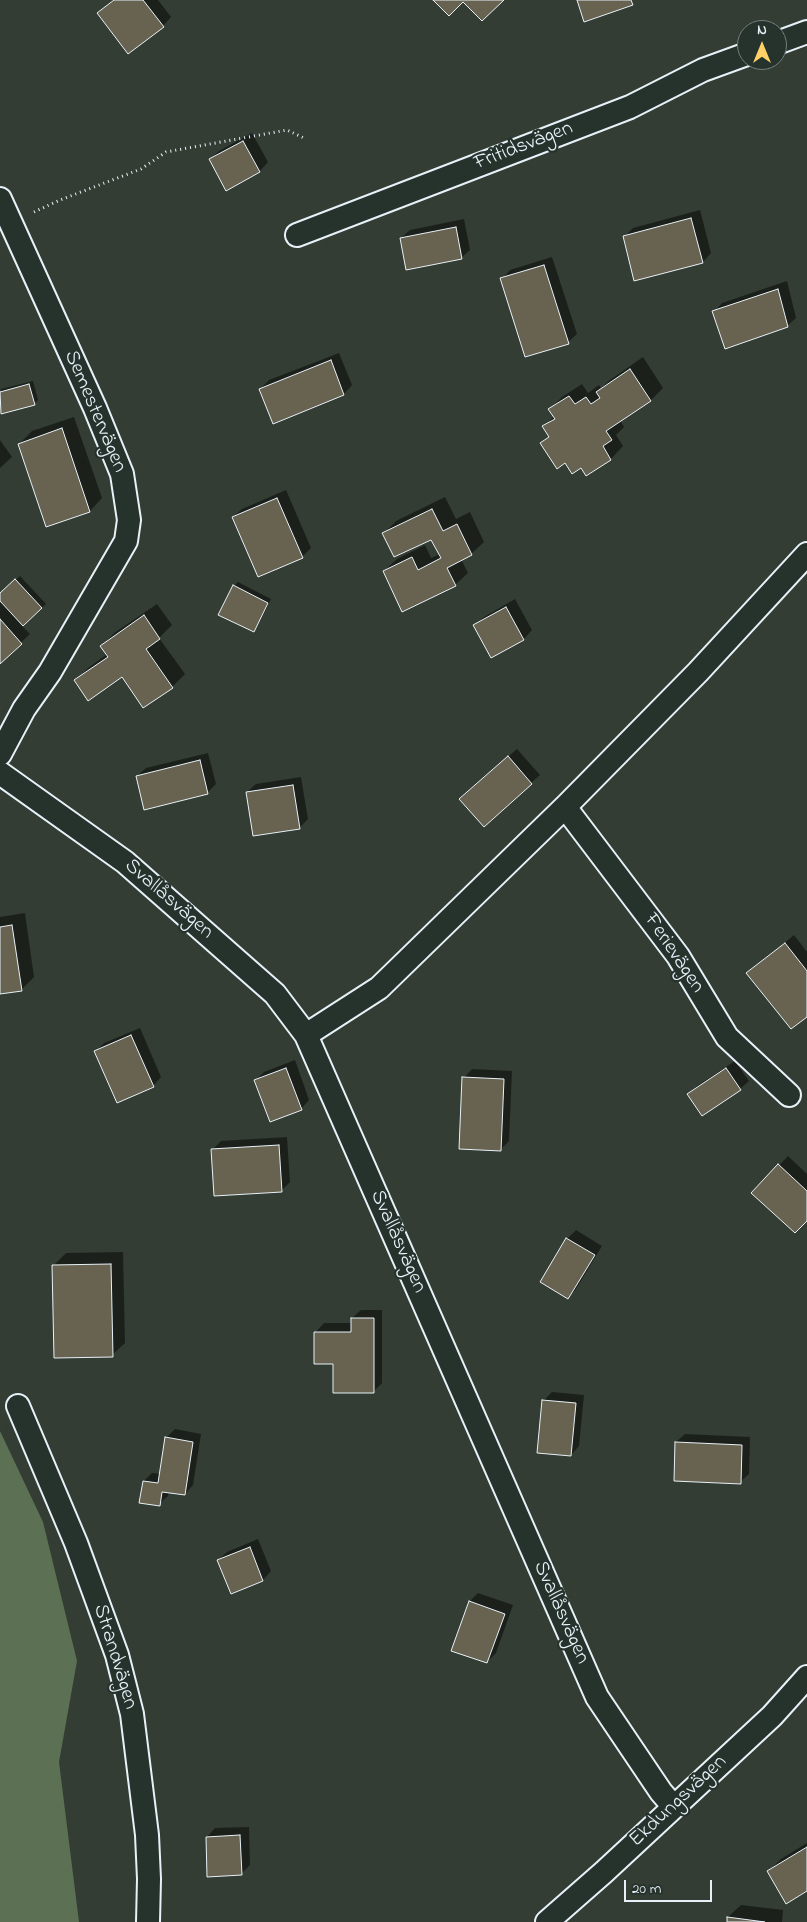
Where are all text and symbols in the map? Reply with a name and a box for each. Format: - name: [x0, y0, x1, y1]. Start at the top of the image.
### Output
- north arrow: [737, 20, 787, 70]
- text: N: [757, 20, 767, 41]
- street label: Fritidsvägen: [471, 117, 577, 177]
- street label: Semestervägen: [57, 347, 131, 477]
- street label: Svallåsvägen: [118, 854, 218, 946]
- street label: Ferievägen: [637, 909, 709, 999]
- street label: Svallåsvägen: [363, 1187, 431, 1297]
- street label: Svallåsvägen: [526, 1558, 594, 1668]
- street label: Strandvägen: [86, 1601, 142, 1713]
- street label: Ekdungsvägen: [625, 1750, 733, 1854]
- scale bar: [627, 1870, 714, 1902]
- text: 20 m: [632, 1878, 661, 1900]

